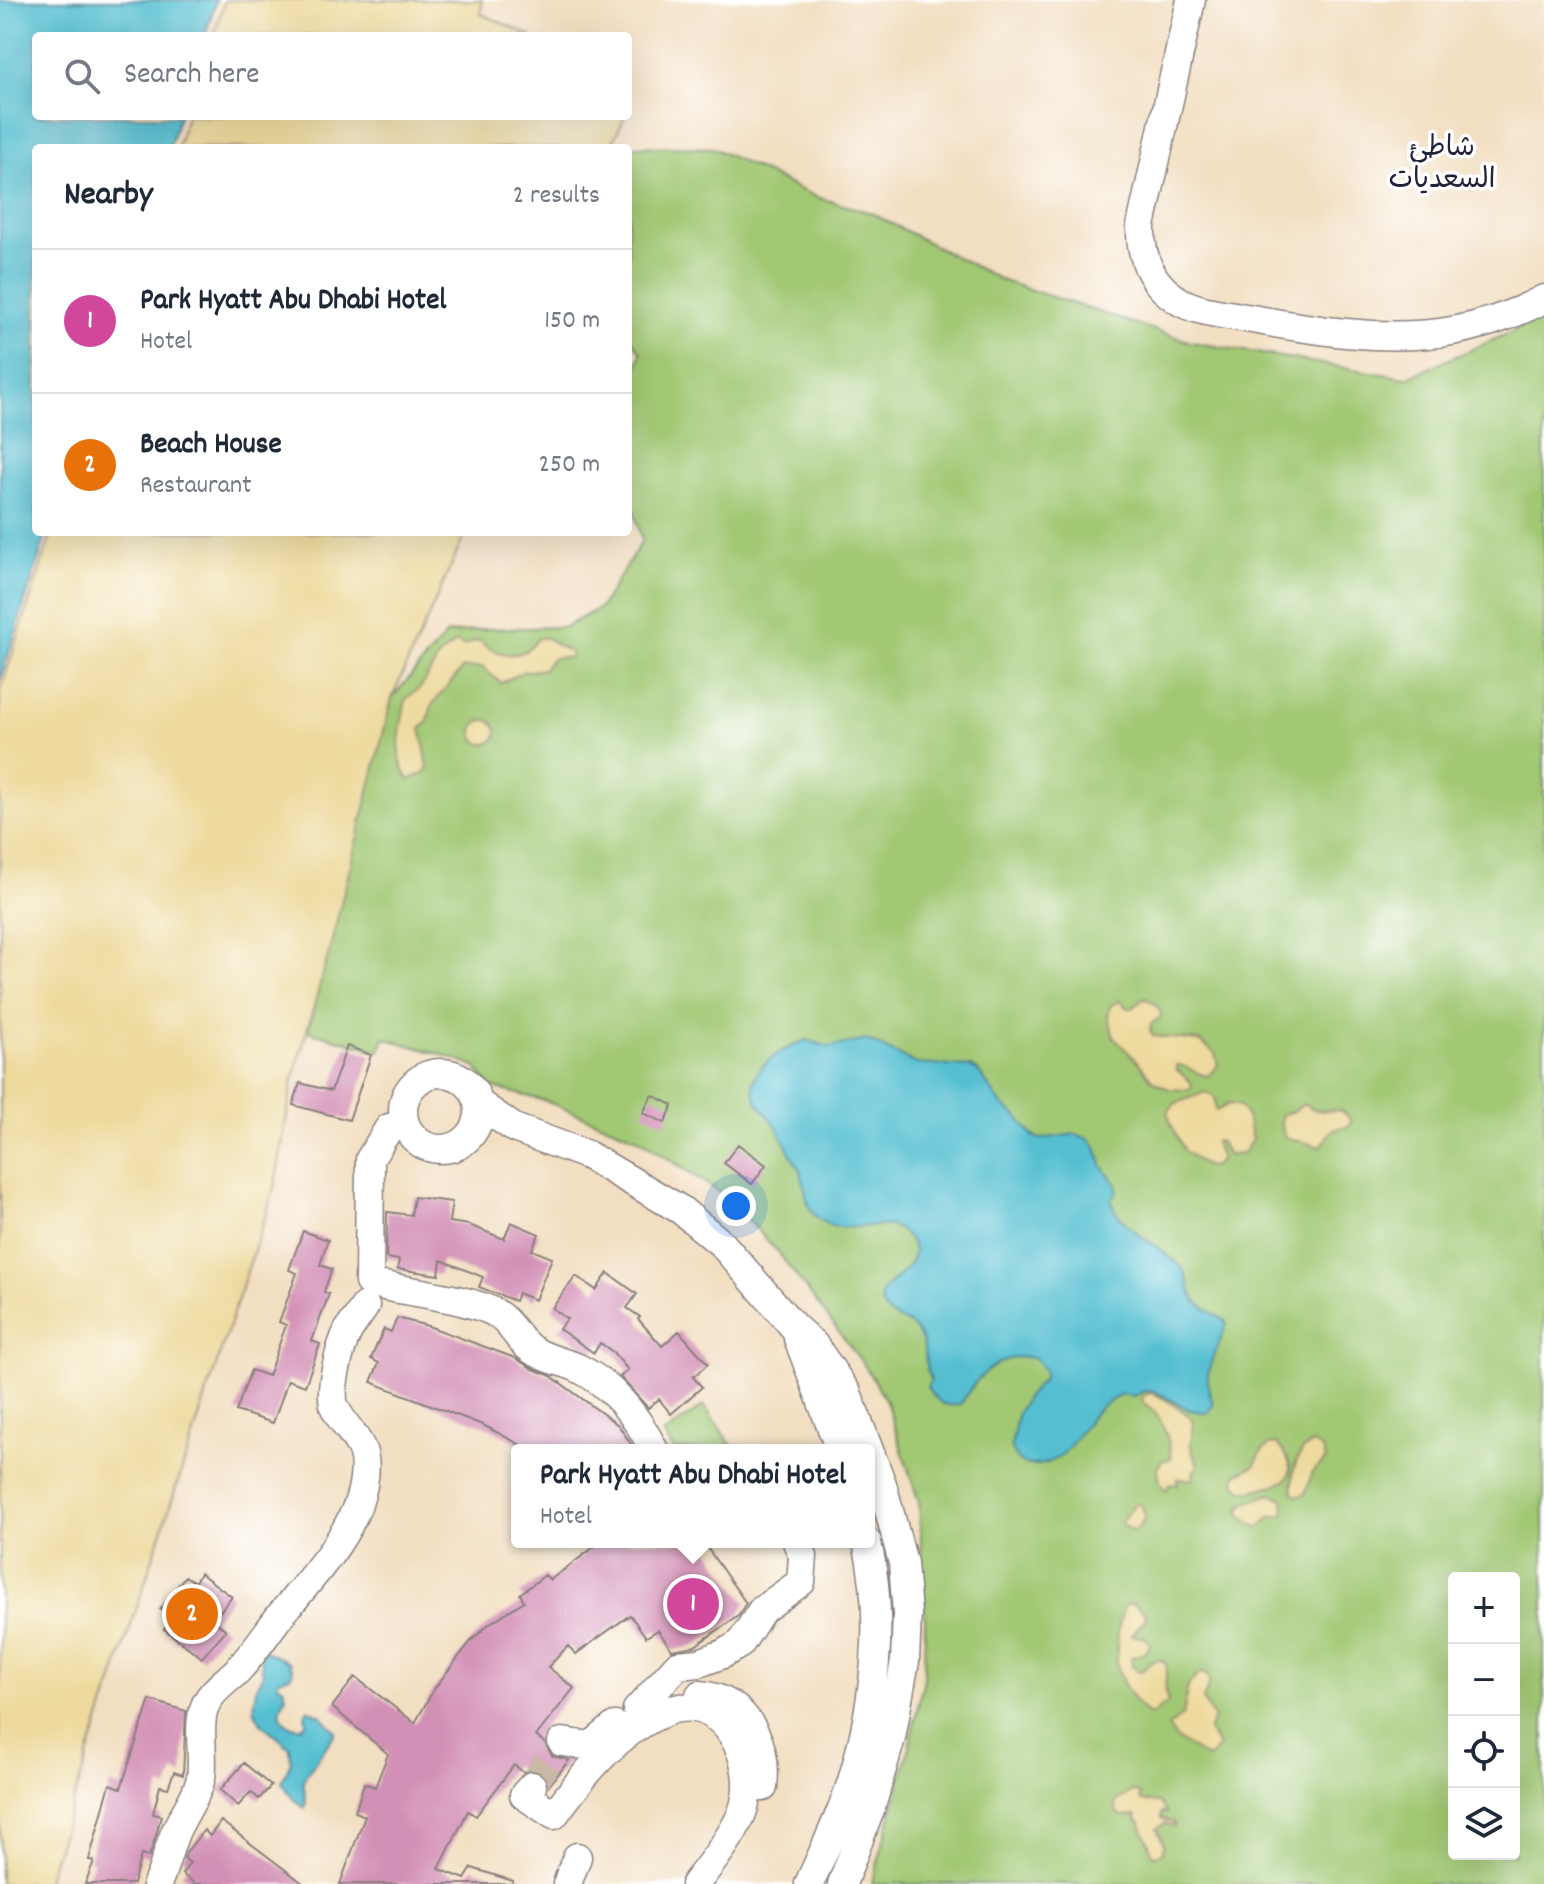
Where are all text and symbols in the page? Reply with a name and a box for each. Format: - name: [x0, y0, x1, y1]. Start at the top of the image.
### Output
- search box: [32, 32, 632, 120]
- icon: search: [60, 54, 104, 98]
- text: Search here: [124, 55, 260, 98]
- district label: شاطئ السعديات: [1388, 130, 1496, 202]
- text: Nearby: [64, 172, 153, 221]
- text: 2 results: [513, 178, 600, 215]
- text: Park Hyatt Abu Dhabi Hotel: [140, 281, 447, 324]
- text: 1: [87, 303, 93, 340]
- text: 150 m: [544, 303, 600, 340]
- text: Hotel: [140, 324, 192, 361]
- text: Beach House: [140, 425, 282, 468]
- text: 2: [84, 447, 96, 484]
- text: 250 m: [539, 447, 600, 484]
- text: Restaurant: [140, 468, 252, 505]
- your location: [716, 1186, 756, 1226]
- popup: [511, 1444, 875, 1548]
- text: Park Hyatt Abu Dhabi Hotel: [540, 1456, 846, 1499]
- text: Hotel: [540, 1499, 592, 1536]
- map controls: [1448, 1572, 1520, 1860]
- button: +: [1448, 1572, 1520, 1644]
- pin: 1: [667, 1574, 719, 1634]
- pin: 2: [166, 1584, 218, 1644]
- button: −: [1448, 1644, 1520, 1716]
- button: locate: [1448, 1716, 1520, 1788]
- button: layers: [1448, 1788, 1520, 1860]

